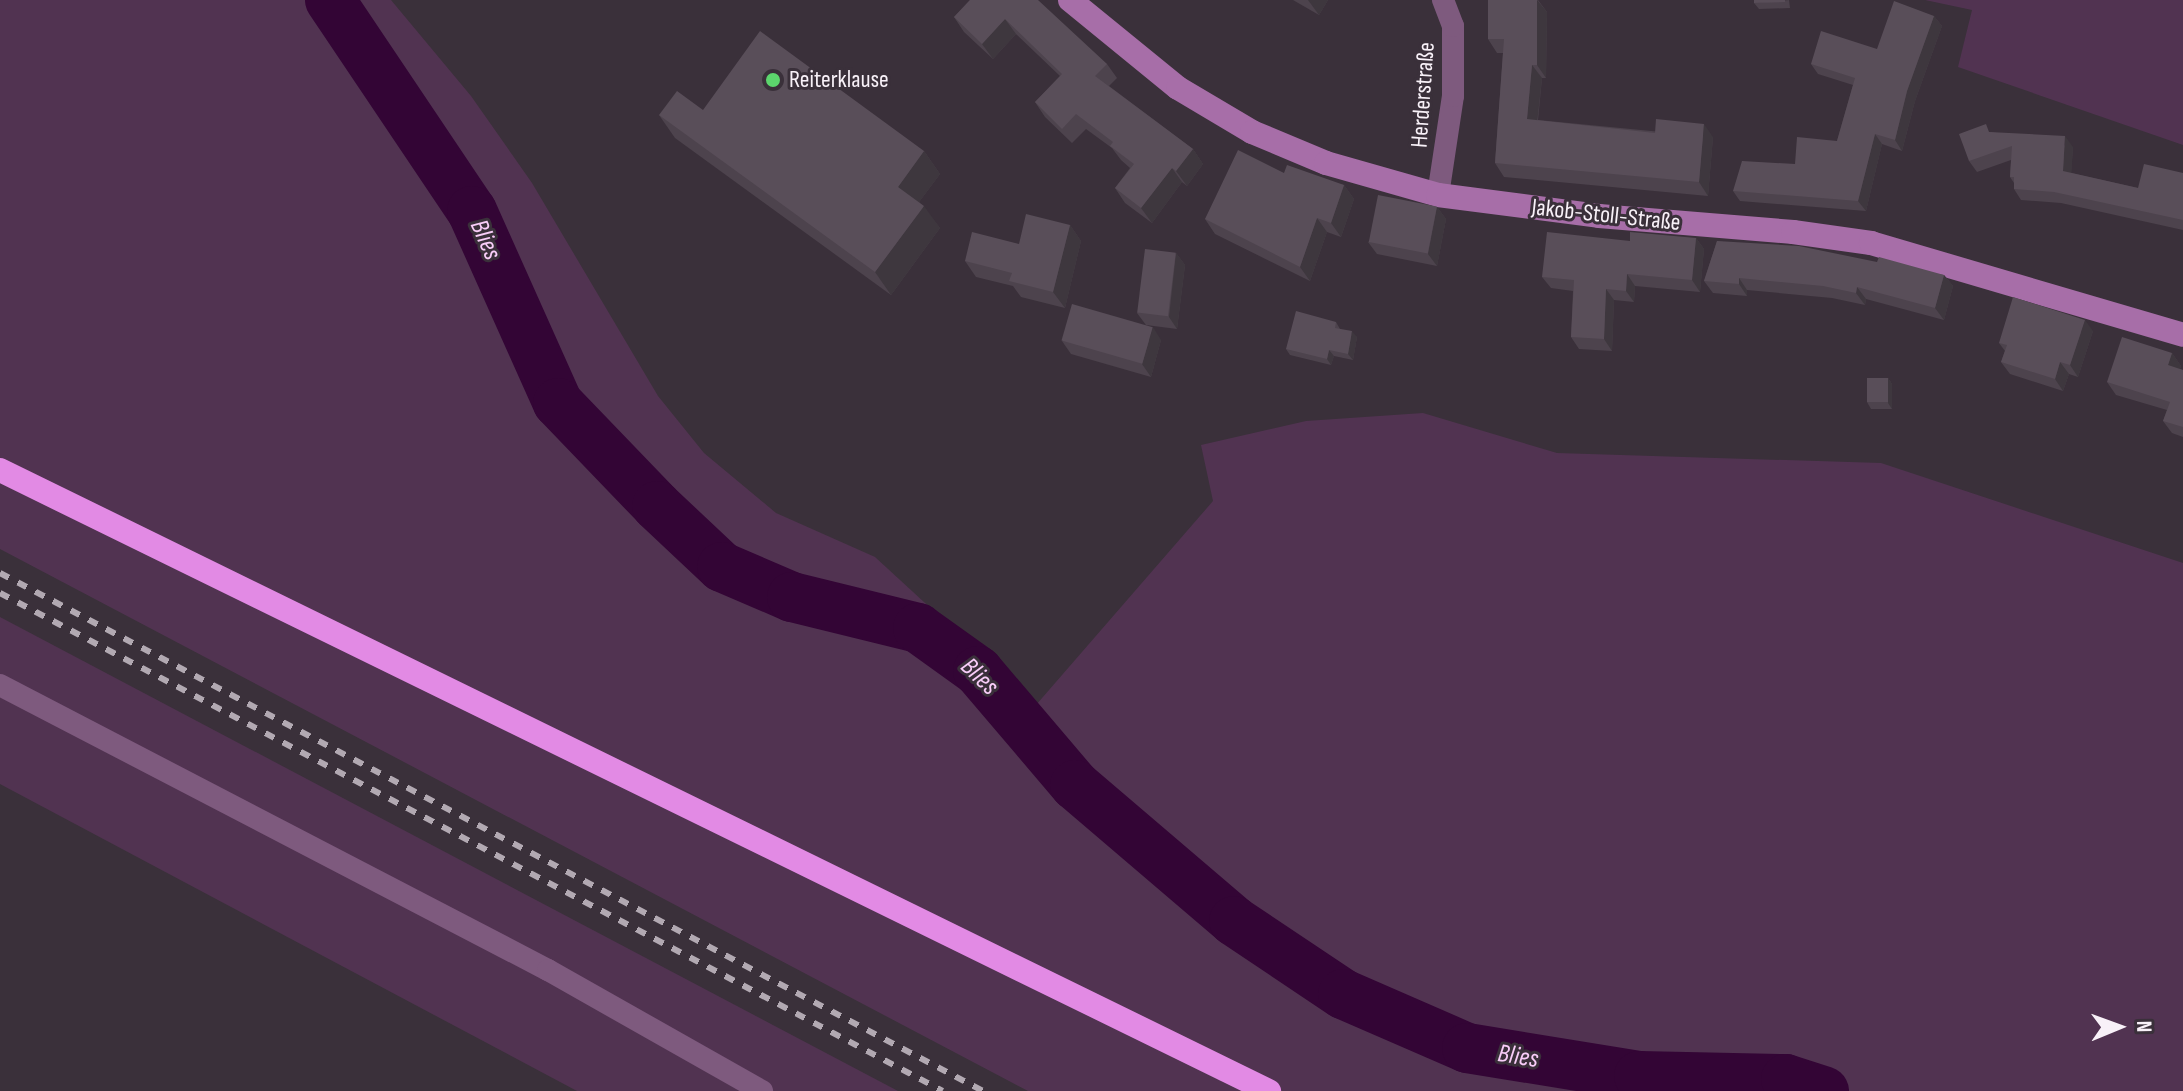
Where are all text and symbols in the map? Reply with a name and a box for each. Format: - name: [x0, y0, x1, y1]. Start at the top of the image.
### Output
- street label: Herderstraße: [1405, 41, 1441, 149]
- place label: Reiterklause: [789, 66, 889, 94]
- marker: Reiterklause: [764, 71, 782, 89]
- street label: Jakob-Stoll-Straße: [1530, 193, 1682, 237]
- water label: Blies: [462, 215, 508, 265]
- water label: Blies: [954, 652, 1004, 702]
- north arrow: [2079, 987, 2159, 1067]
- text: N: [2130, 1020, 2157, 1033]
- water label: Blies: [1496, 1038, 1540, 1076]

